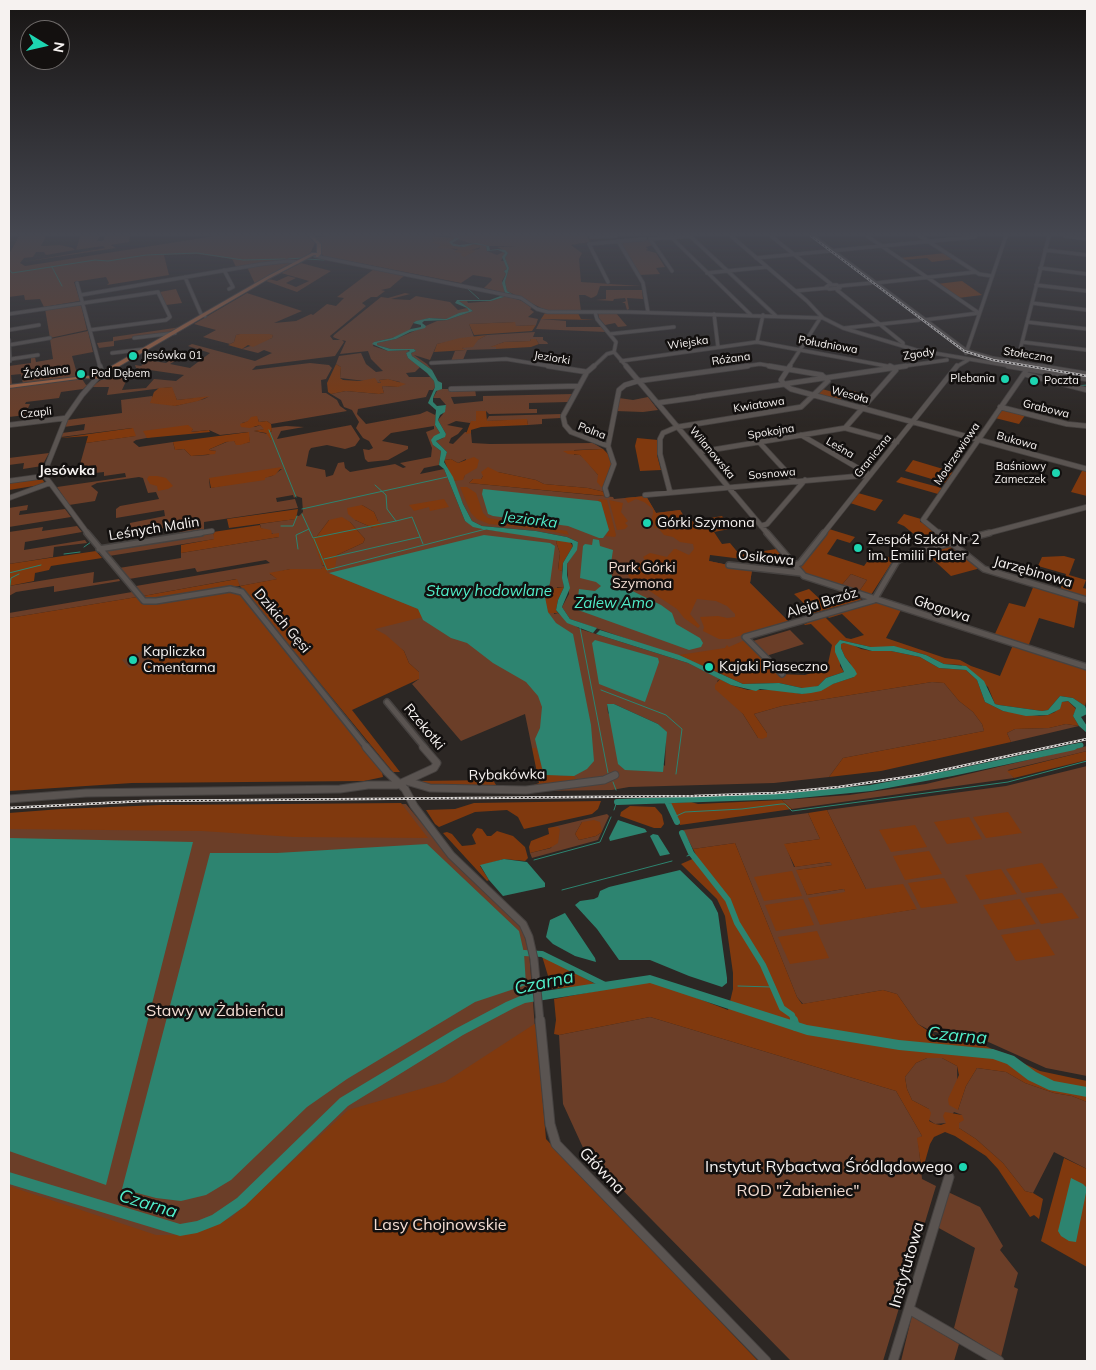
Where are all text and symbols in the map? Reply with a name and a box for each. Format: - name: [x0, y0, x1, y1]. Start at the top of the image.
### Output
- north arrow: [20, 20, 70, 70]
- text: N: [49, 41, 69, 54]
- street label: Południowa: [797, 333, 859, 357]
- street label: Wiejska: [667, 334, 709, 352]
- street label: Zgody: [902, 345, 936, 363]
- street label: Stołeczna: [1002, 345, 1054, 365]
- place label: Jesówka 01: [143, 349, 202, 363]
- street label: Jeziorki: [533, 349, 571, 367]
- marker: Jesówka 01: [127, 350, 139, 362]
- street label: Różana: [711, 350, 751, 368]
- street label: Źródlana: [23, 363, 69, 381]
- place label: Pod Dębem: [91, 367, 150, 381]
- marker: Pod Dębem: [75, 368, 87, 380]
- place label: Plebania: [950, 372, 995, 386]
- marker: Plebania: [999, 373, 1011, 385]
- place label: Poczta: [1044, 374, 1079, 388]
- marker: Poczta: [1028, 375, 1040, 387]
- street label: Wesoła: [830, 384, 870, 406]
- street label: Kwiatowa: [733, 394, 785, 416]
- street label: Grabowa: [1021, 397, 1071, 421]
- street label: Czapli: [20, 405, 52, 421]
- street label: Polna: [576, 420, 608, 442]
- street label: Modrzewiowa: [931, 420, 983, 488]
- street label: Spokojna: [747, 422, 795, 442]
- street label: Wilanowska: [686, 424, 738, 482]
- street label: Bukowa: [995, 429, 1039, 453]
- street label: Graniczna: [852, 432, 894, 480]
- street label: Leśna: [824, 435, 856, 461]
- place label: Baśniowy Zameczek: [995, 460, 1046, 486]
- district label: Jesówka: [39, 463, 95, 479]
- street label: Sosnowa: [748, 465, 796, 483]
- marker: Baśniowy Zameczek: [1050, 467, 1062, 479]
- water label: Jeziorka: [502, 508, 558, 532]
- street label: Leśnych Malin: [107, 514, 201, 544]
- place label: Górki Szymona: [657, 515, 755, 531]
- marker: Górki Szymona: [641, 517, 653, 529]
- place label: Zespół Szkół Nr 2 im. Emilii Plater: [868, 532, 980, 564]
- marker: Zespół Szkół Nr 2 im. Emilii Plater: [852, 542, 864, 554]
- street label: Osikowa: [737, 547, 795, 569]
- street label: Jarzębinowa: [992, 553, 1074, 591]
- park label: Park Górki Szymona: [609, 560, 675, 592]
- water label: Stawy hodowlane: [426, 582, 552, 600]
- street label: Aleja Brzóz: [784, 584, 860, 622]
- street label: Dzikich Gęsi: [250, 586, 314, 656]
- street label: Głogowa: [912, 592, 972, 626]
- water label: Zalew Amo: [574, 594, 654, 612]
- place label: Kapliczka Cmentarna: [143, 644, 216, 676]
- marker: Kapliczka Cmentarna: [127, 654, 139, 666]
- place label: Kajaki Piaseczno: [719, 659, 828, 675]
- marker: Kajaki Piaseczno: [703, 661, 715, 673]
- street label: Rzekotki: [400, 701, 448, 753]
- street label: Rybakówka: [469, 766, 545, 784]
- water label: Czarna: [512, 966, 576, 1000]
- park label: Stawy w Żabieńcu: [146, 1001, 284, 1021]
- water label: Czarna: [926, 1023, 988, 1049]
- street label: Główna: [575, 1144, 629, 1198]
- place label: Instytut Rybactwa Śródlądowego: [705, 1157, 953, 1177]
- marker: Instytut Rybactwa Śródlądowego: [957, 1161, 969, 1173]
- park label: ROD "Żabieniec": [737, 1181, 859, 1201]
- water label: Czarna: [116, 1185, 180, 1223]
- park label: Lasy Chojnowskie: [374, 1215, 506, 1235]
- street label: Instytutowa: [886, 1220, 928, 1310]

